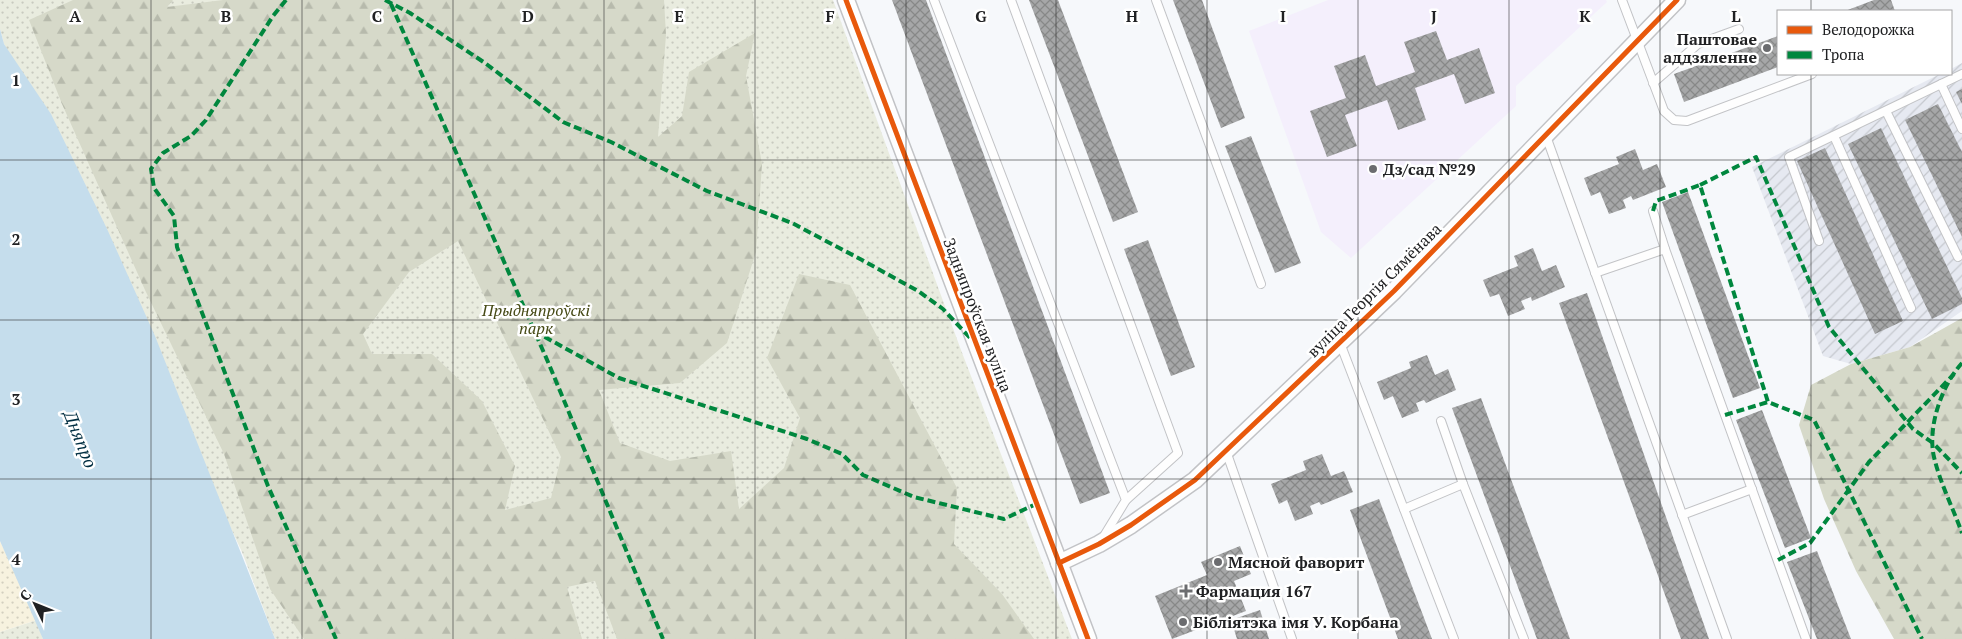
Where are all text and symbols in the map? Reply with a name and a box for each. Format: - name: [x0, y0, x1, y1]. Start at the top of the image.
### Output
- text: A: [69, 5, 81, 27]
- text: B: [221, 5, 231, 27]
- text: C: [372, 5, 382, 27]
- text: D: [522, 5, 534, 27]
- text: E: [674, 5, 684, 27]
- text: F: [825, 5, 835, 27]
- text: G: [975, 5, 987, 27]
- text: H: [1126, 5, 1138, 27]
- text: I: [1280, 5, 1286, 27]
- text: J: [1431, 5, 1437, 27]
- text: K: [1579, 5, 1591, 27]
- text: L: [1731, 5, 1741, 27]
- legend: [1777, 10, 1952, 75]
- text: Велодорожка: [1822, 19, 1915, 39]
- place label: Паштовае аддзяленне: [1663, 28, 1757, 68]
- marker: Паштовае аддзяленне: [1761, 42, 1773, 54]
- text: Тропа: [1822, 44, 1865, 64]
- text: 1: [11, 69, 21, 91]
- place label: Дз/сад №29: [1383, 158, 1476, 180]
- marker: Дз/сад №29: [1367, 163, 1379, 175]
- street label: вуліца Георгія Сямёнава: [1302, 218, 1446, 362]
- text: 2: [11, 228, 21, 250]
- street label: Задняпроўская вуліца: [938, 235, 1018, 395]
- park label: Прыдняпроўскі парк: [481, 299, 590, 339]
- text: 3: [11, 388, 21, 410]
- water label: Дняпро: [58, 405, 103, 471]
- text: 4: [11, 548, 21, 570]
- place label: Мясной фаворит: [1228, 551, 1365, 573]
- marker: Мясной фаворит: [1212, 556, 1224, 568]
- north arrow: [10, 579, 60, 629]
- place label: Фармация 167: [1196, 580, 1312, 602]
- text: С: [15, 585, 35, 605]
- marker: Фармация 167: [1180, 585, 1192, 597]
- place label: Бібліятэка імя У. Корбана: [1193, 611, 1399, 633]
- marker: Бібліятэка імя У. Корбана: [1177, 616, 1189, 628]

